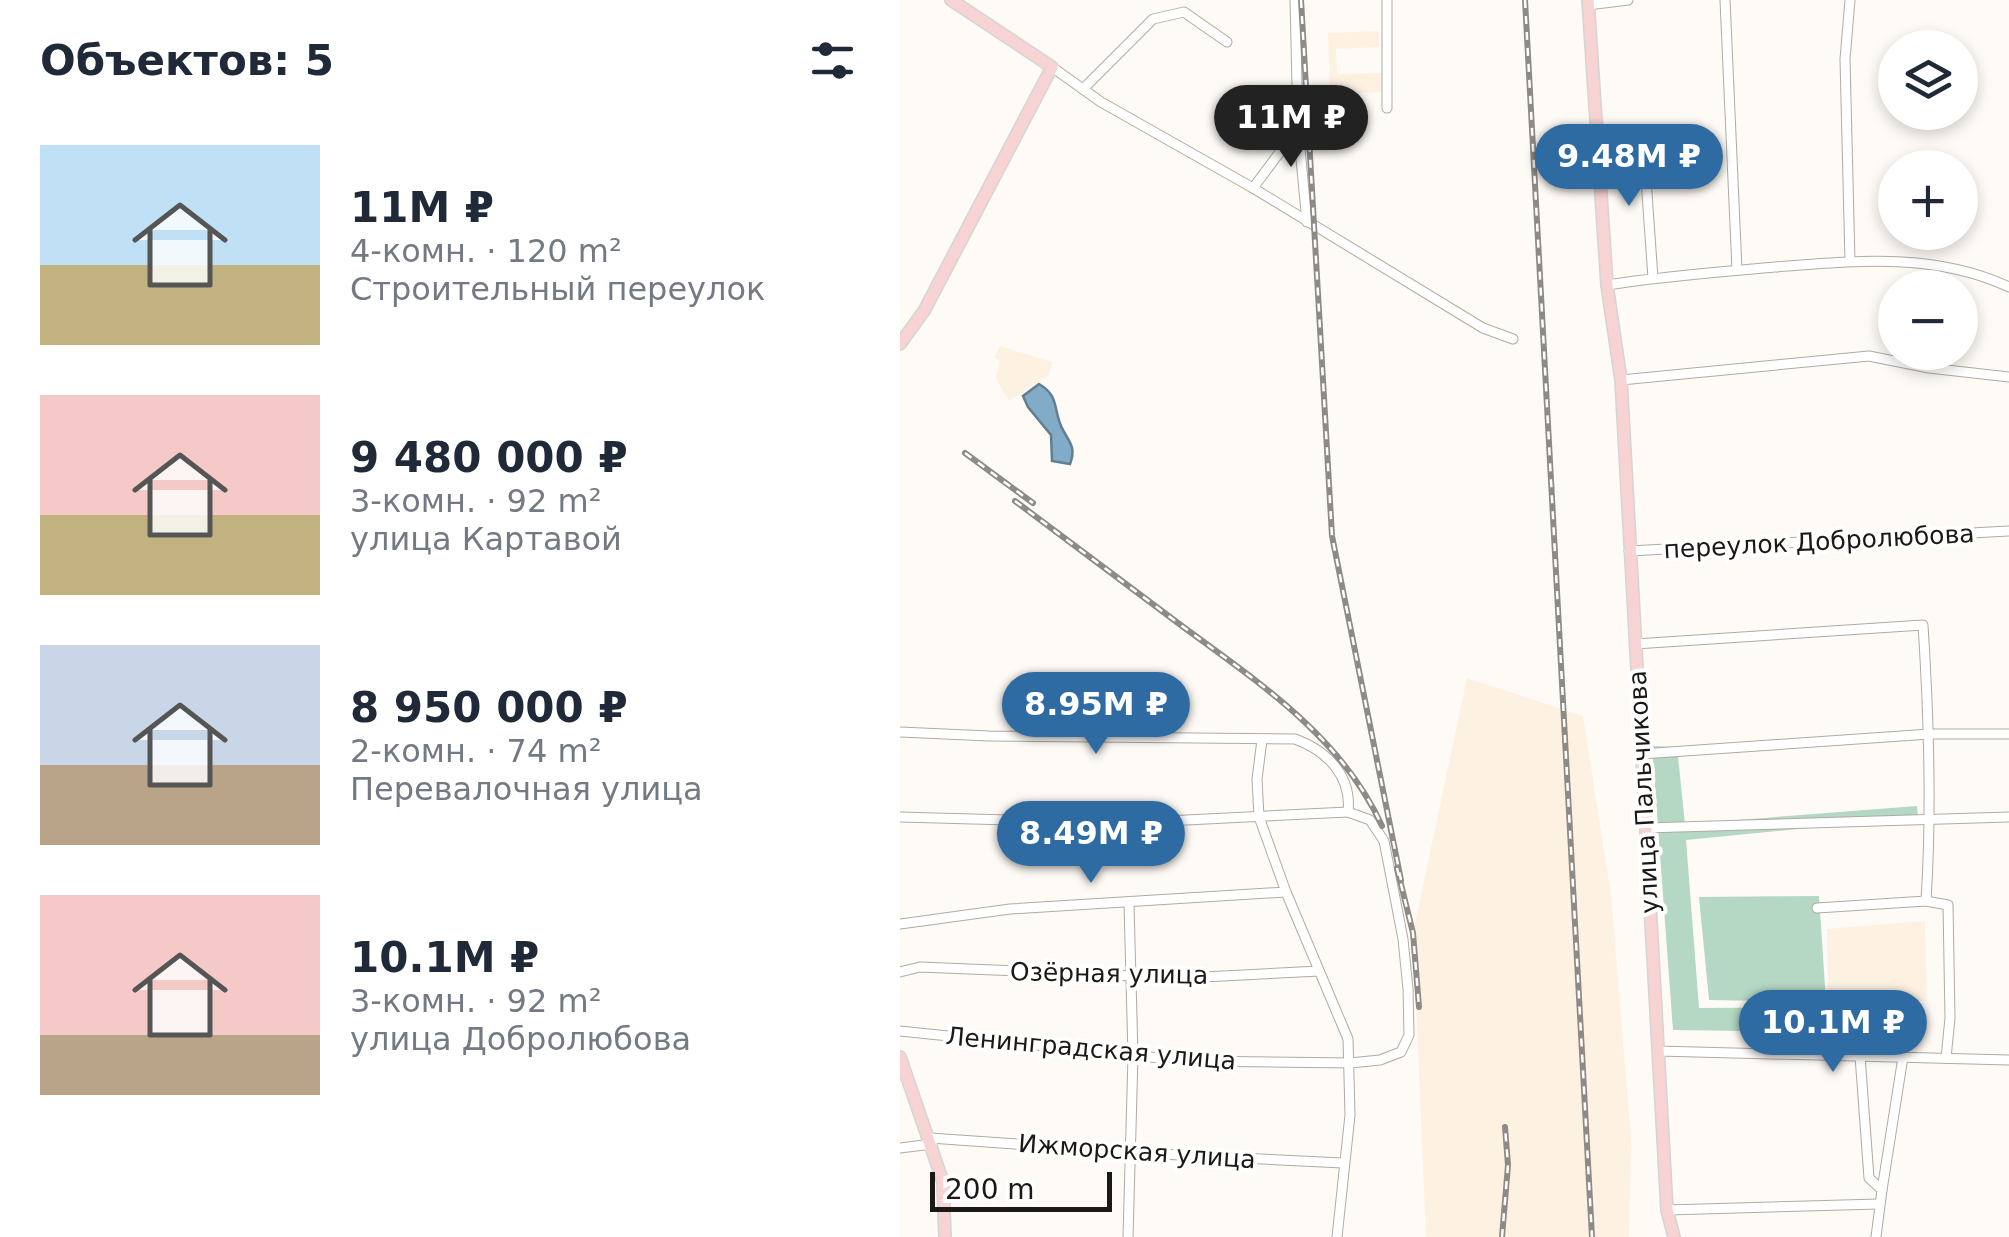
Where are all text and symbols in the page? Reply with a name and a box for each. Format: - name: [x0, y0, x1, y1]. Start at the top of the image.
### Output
- map controls: [1878, 30, 1978, 370]
- button: layers: [1878, 30, 1978, 130]
- icon: filters: [805, 33, 860, 88]
- text: Объектов: 5: [40, 36, 334, 85]
- pin: 11M ₽: [1221, 85, 1361, 170]
- text: 11M ₽: [1236, 98, 1346, 136]
- pin: 9.48M ₽: [1537, 124, 1721, 209]
- text: 9.48M ₽: [1557, 137, 1701, 175]
- button: +: [1878, 150, 1978, 250]
- text: 11M ₽: [350, 183, 494, 232]
- icon: home: [120, 185, 240, 305]
- text: 4-комн. · 120 m²: [350, 232, 622, 270]
- text: Строительный переулок: [350, 270, 765, 308]
- button: −: [1878, 270, 1978, 370]
- text: 9 480 000 ₽: [350, 433, 628, 482]
- icon: home: [120, 435, 240, 555]
- text: 3-комн. · 92 m²: [350, 482, 601, 520]
- street label: переулок Добролюбова: [1663, 519, 1975, 564]
- text: улица Картавой: [350, 520, 622, 558]
- street label: улица Пальчикова: [1623, 670, 1664, 914]
- pin: 8.95M ₽: [1004, 672, 1188, 757]
- text: 8 950 000 ₽: [350, 683, 628, 732]
- icon: home: [120, 685, 240, 805]
- text: 8.95M ₽: [1024, 685, 1168, 723]
- text: 2-комн. · 74 m²: [350, 732, 601, 770]
- text: Перевалочная улица: [350, 770, 703, 808]
- pin: 8.49M ₽: [999, 801, 1183, 886]
- text: 8.49M ₽: [1019, 814, 1163, 852]
- text: 10.1M ₽: [350, 933, 539, 982]
- icon: home: [120, 935, 240, 1055]
- street label: Озёрная улица: [1010, 957, 1208, 990]
- text: 3-комн. · 92 m²: [350, 982, 601, 1020]
- pin: 10.1M ₽: [1741, 990, 1925, 1075]
- text: 10.1M ₽: [1761, 1003, 1905, 1041]
- text: улица Добролюбова: [350, 1020, 691, 1058]
- street label: Ленинградская улица: [945, 1021, 1237, 1076]
- street label: Ижморская улица: [1017, 1129, 1257, 1174]
- scale bar: [930, 1167, 1112, 1212]
- text: 200 m: [945, 1173, 1035, 1206]

